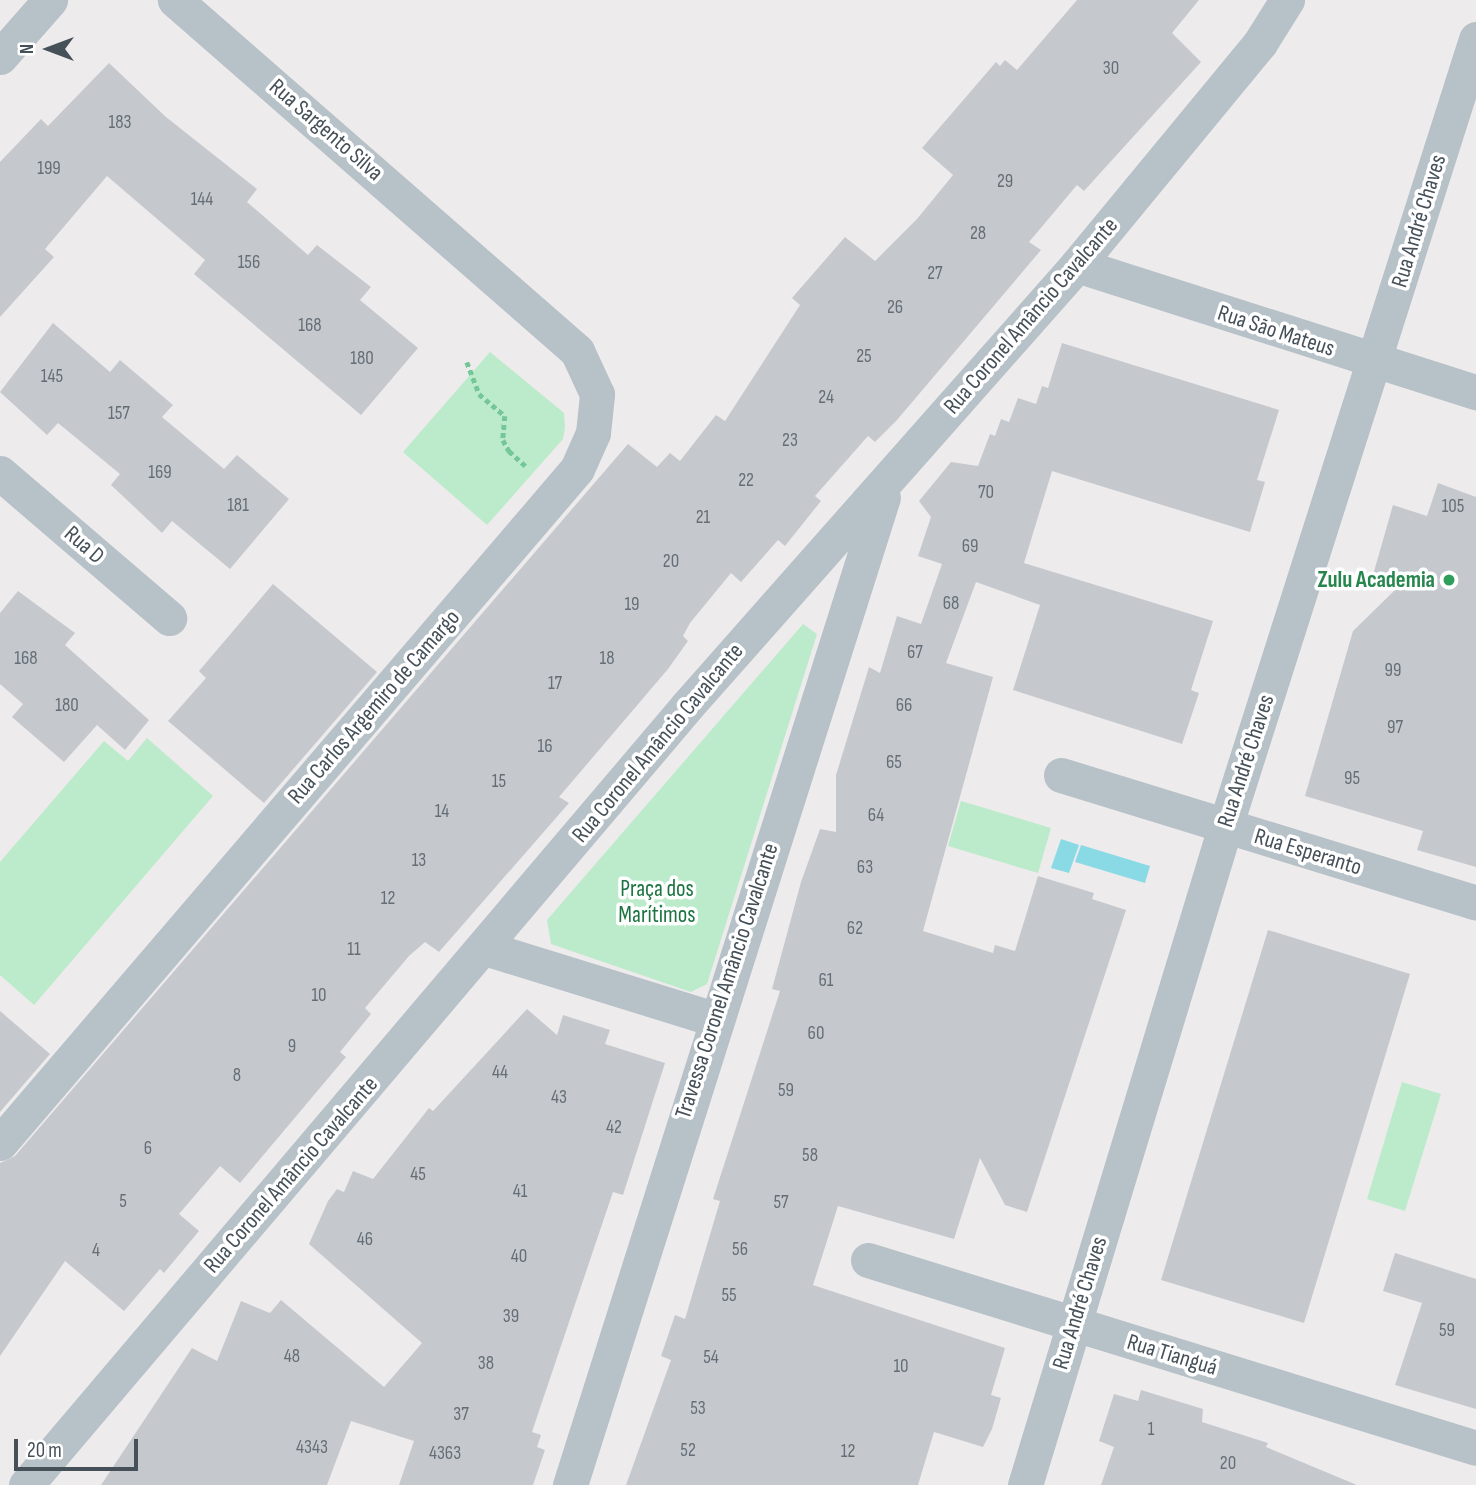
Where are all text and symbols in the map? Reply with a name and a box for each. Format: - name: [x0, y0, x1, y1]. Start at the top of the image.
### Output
- north arrow: [14, 14, 84, 84]
- text: N: [16, 44, 39, 54]
- house number: 30: [1103, 58, 1119, 80]
- street label: Rua Sargento Silva: [264, 73, 388, 187]
- house number: 183: [109, 112, 131, 134]
- street label: Rua André Chaves: [1386, 151, 1452, 291]
- house number: 199: [37, 158, 61, 180]
- house number: 29: [997, 171, 1013, 193]
- house number: 144: [191, 189, 213, 211]
- street label: Rua Coronel Amâncio Cavalcante: [938, 212, 1124, 420]
- house number: 28: [970, 223, 986, 245]
- house number: 156: [238, 252, 260, 274]
- house number: 27: [927, 263, 943, 285]
- house number: 26: [887, 297, 903, 319]
- street label: Rua São Mateus: [1214, 299, 1338, 363]
- house number: 168: [298, 315, 322, 337]
- house number: 25: [856, 346, 872, 368]
- house number: 180: [350, 348, 374, 370]
- house number: 145: [41, 366, 63, 388]
- house number: 24: [818, 387, 834, 409]
- house number: 157: [108, 403, 130, 425]
- house number: 23: [782, 430, 798, 452]
- house number: 169: [148, 462, 172, 484]
- house number: 22: [738, 470, 754, 492]
- house number: 70: [978, 482, 994, 504]
- house number: 181: [227, 495, 249, 517]
- house number: 105: [1442, 496, 1464, 518]
- house number: 21: [696, 507, 710, 529]
- street label: Rua D: [58, 520, 110, 570]
- house number: 69: [962, 536, 978, 558]
- house number: 20: [663, 551, 679, 573]
- place label: Zulu Academia: [1317, 566, 1435, 594]
- marker: Zulu Academia: [1441, 572, 1457, 588]
- house number: 68: [943, 593, 959, 615]
- house number: 19: [624, 594, 640, 616]
- street label: Rua Carlos Argemiro de Camargo: [282, 604, 466, 810]
- street label: Rua Coronel Amâncio Cavalcante: [567, 638, 749, 848]
- house number: 67: [907, 642, 923, 664]
- house number: 168: [14, 648, 38, 670]
- house number: 18: [600, 648, 614, 670]
- house number: 99: [1385, 660, 1401, 682]
- house number: 17: [548, 673, 562, 695]
- street label: Rua André Chaves: [1212, 691, 1280, 831]
- house number: 180: [55, 695, 79, 717]
- house number: 66: [896, 695, 912, 717]
- house number: 97: [1387, 717, 1403, 739]
- house number: 16: [538, 736, 552, 758]
- house number: 65: [886, 752, 902, 774]
- house number: 95: [1344, 768, 1360, 790]
- house number: 15: [492, 771, 506, 793]
- house number: 14: [435, 801, 449, 823]
- house number: 64: [868, 805, 884, 827]
- street label: Rua Esperanto: [1251, 823, 1365, 881]
- street label: Travessa Coronel Amâncio Cavalcante: [669, 840, 785, 1122]
- house number: 13: [412, 850, 426, 872]
- house number: 63: [857, 857, 873, 879]
- park label: Praça dos Marítimos: [618, 875, 696, 929]
- house number: 12: [381, 888, 395, 910]
- house number: 62: [847, 918, 863, 940]
- house number: 11: [347, 939, 361, 961]
- house number: 61: [819, 970, 833, 992]
- house number: 10: [311, 985, 327, 1007]
- house number: 60: [808, 1023, 824, 1045]
- house number: 9: [288, 1036, 296, 1058]
- house number: 44: [492, 1062, 508, 1084]
- house number: 8: [233, 1065, 241, 1087]
- street label: Rua Coronel Amâncio Cavalcante: [198, 1071, 384, 1279]
- house number: 59: [778, 1080, 794, 1102]
- house number: 43: [551, 1087, 567, 1109]
- house number: 42: [606, 1117, 622, 1139]
- house number: 6: [144, 1138, 152, 1160]
- house number: 58: [802, 1145, 818, 1167]
- house number: 45: [410, 1164, 426, 1186]
- house number: 41: [513, 1181, 527, 1203]
- house number: 5: [119, 1191, 127, 1213]
- house number: 57: [773, 1192, 789, 1214]
- house number: 46: [357, 1229, 373, 1251]
- street label: Rua André Chaves: [1047, 1233, 1113, 1373]
- house number: 56: [732, 1239, 748, 1261]
- house number: 4: [92, 1240, 100, 1262]
- house number: 40: [511, 1246, 527, 1268]
- house number: 55: [721, 1285, 737, 1307]
- house number: 39: [503, 1306, 519, 1328]
- house number: 59: [1439, 1320, 1455, 1342]
- street label: Rua Tianguá: [1124, 1328, 1220, 1382]
- house number: 48: [284, 1346, 300, 1368]
- house number: 54: [703, 1347, 719, 1369]
- house number: 38: [478, 1353, 494, 1375]
- house number: 10: [893, 1356, 909, 1378]
- house number: 53: [690, 1398, 706, 1420]
- house number: 37: [453, 1404, 469, 1426]
- house number: 1: [1148, 1419, 1154, 1441]
- scale bar: [18, 1426, 142, 1470]
- house number: 4343: [296, 1437, 328, 1459]
- text: 20 m: [27, 1438, 62, 1463]
- house number: 52: [680, 1440, 696, 1462]
- house number: 12: [841, 1441, 855, 1463]
- house number: 4363: [429, 1443, 461, 1465]
- house number: 20: [1220, 1453, 1236, 1475]

